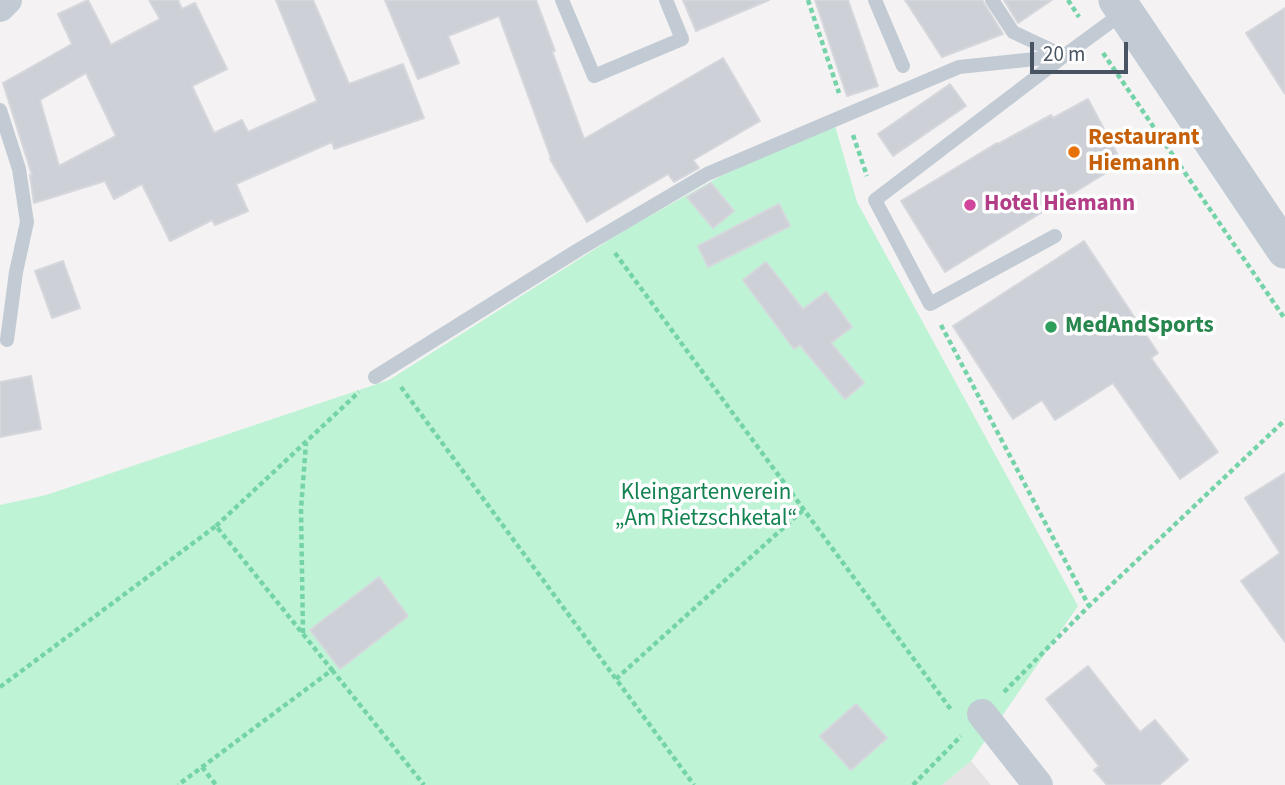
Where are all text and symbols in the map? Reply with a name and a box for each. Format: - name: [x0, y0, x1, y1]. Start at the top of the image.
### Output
- scale bar: [1033, 28, 1131, 72]
- text: 20 m: [1043, 39, 1085, 69]
- place label: Restaurant Hiemann: [1088, 125, 1200, 179]
- marker: Restaurant Hiemann: [1066, 144, 1082, 160]
- place label: Hotel Hiemann: [984, 191, 1135, 219]
- marker: Hotel Hiemann: [962, 197, 978, 213]
- place label: MedAndSports: [1065, 313, 1214, 341]
- marker: MedAndSports: [1043, 319, 1059, 335]
- park label: Kleingartenverein „Am Rietzschketal“: [615, 480, 797, 534]

